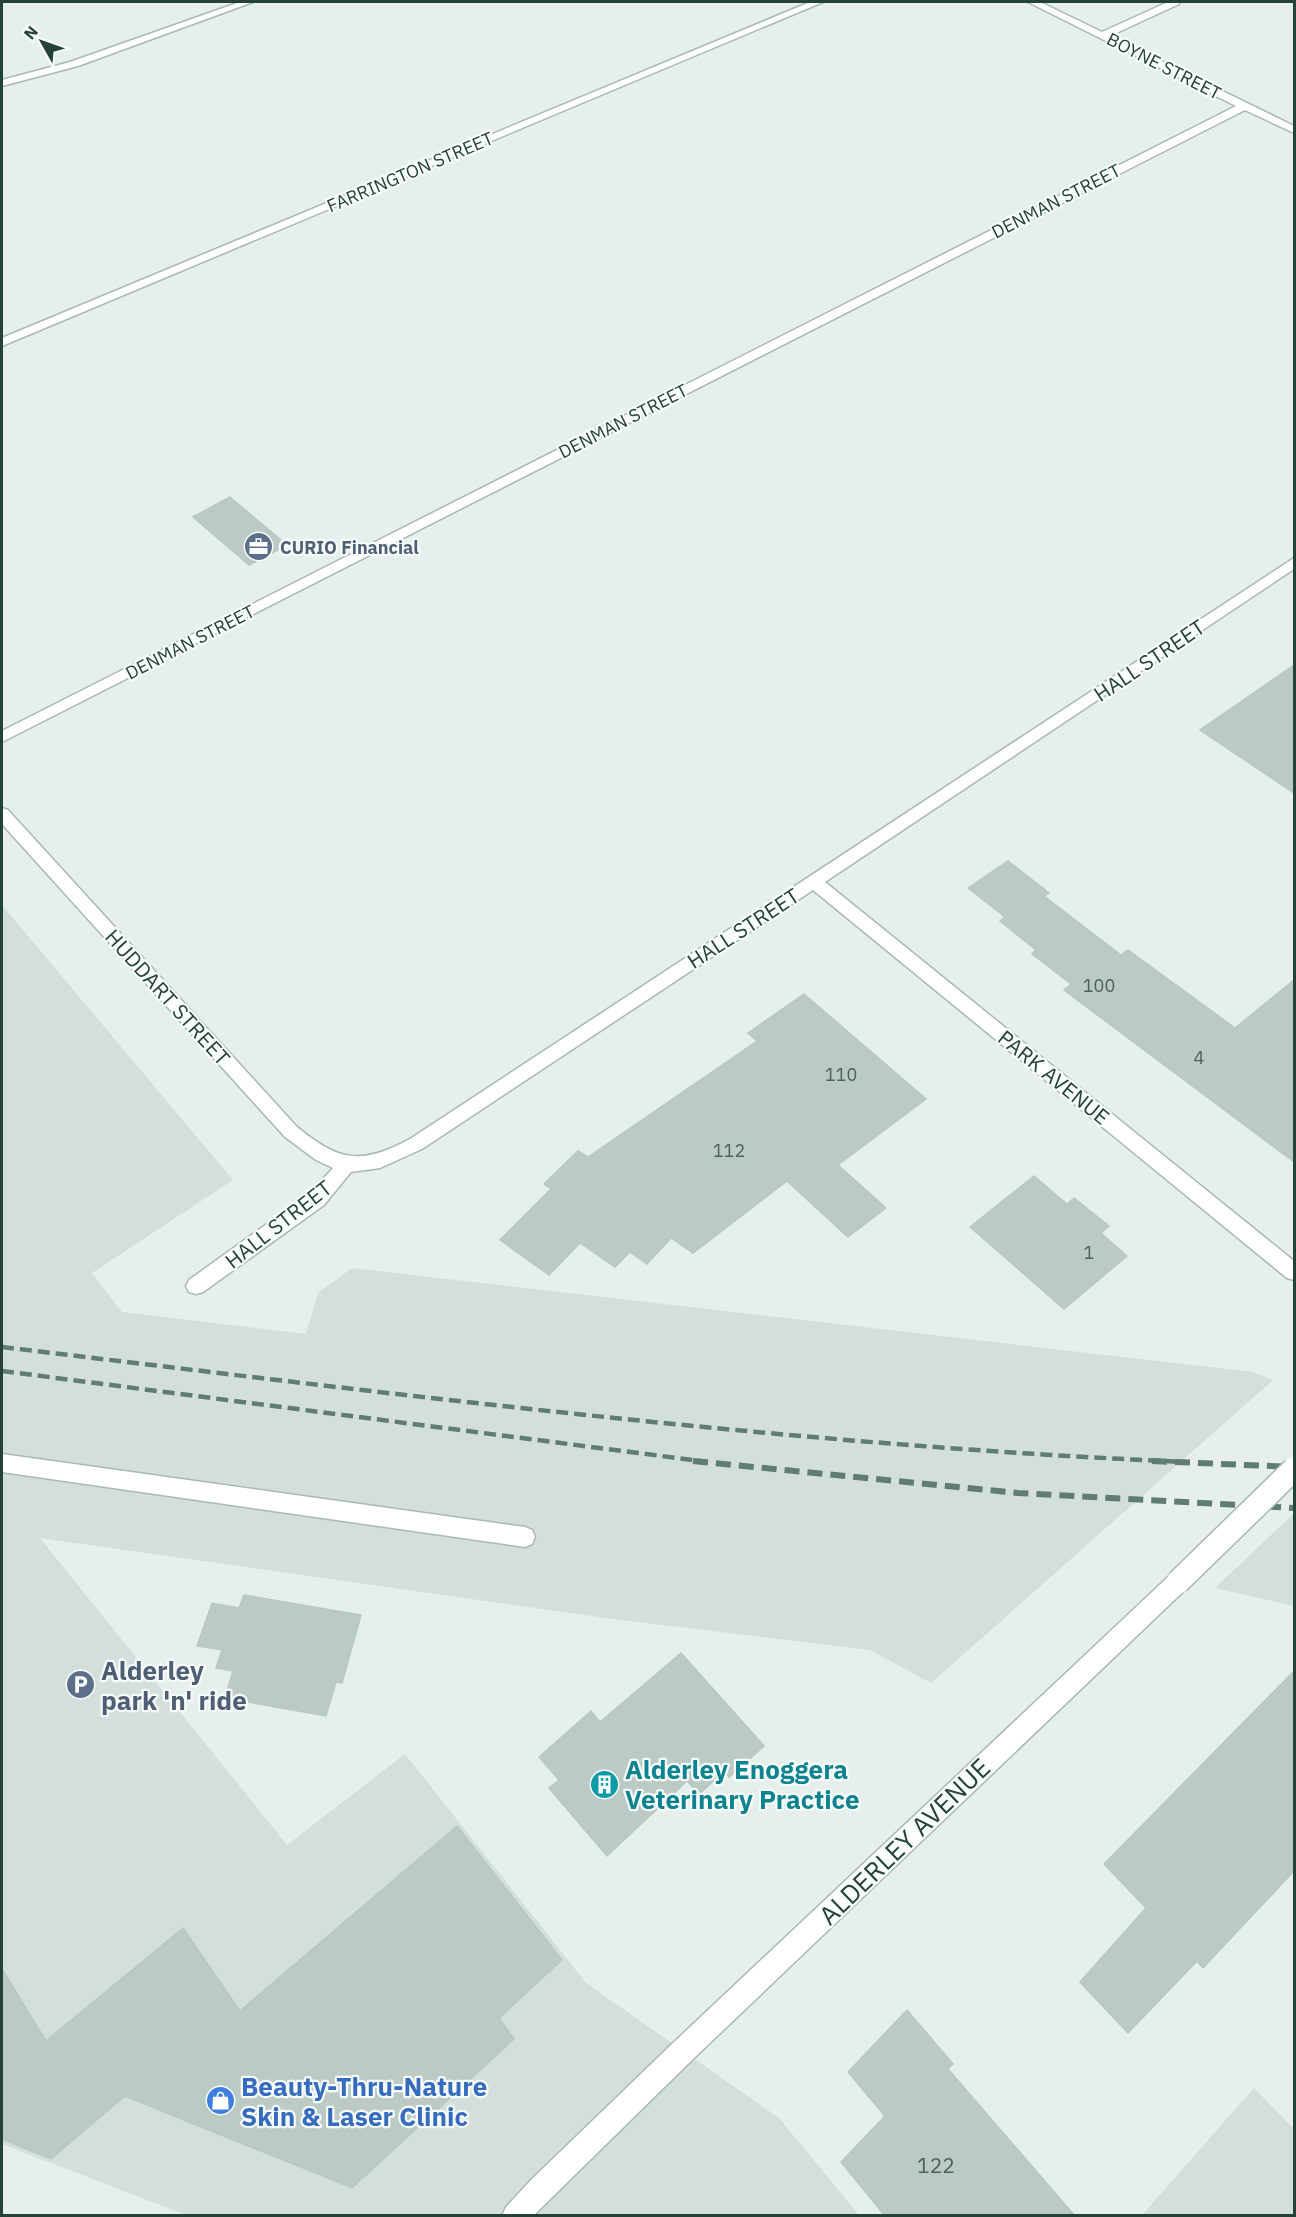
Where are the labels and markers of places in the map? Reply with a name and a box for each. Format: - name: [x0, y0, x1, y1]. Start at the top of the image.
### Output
- office icon: CURIO Financial: [243, 531, 275, 563]
- place label: CURIO Financial: [280, 536, 419, 559]
- place label: Alderley park 'n' ride: [101, 1653, 247, 1717]
- parking icon: Alderley park 'n' ride: [64, 1669, 96, 1701]
- place label: Alderley Enoggera Veterinary Practice: [625, 1752, 860, 1816]
- building icon: Alderley Enoggera Veterinary Practice: [588, 1768, 620, 1800]
- place label: Beauty-Thru-Nature Skin & Laser Clinic: [241, 2069, 487, 2133]
- shop icon: Beauty-Thru-Nature Skin & Laser Clinic: [204, 2085, 236, 2117]

